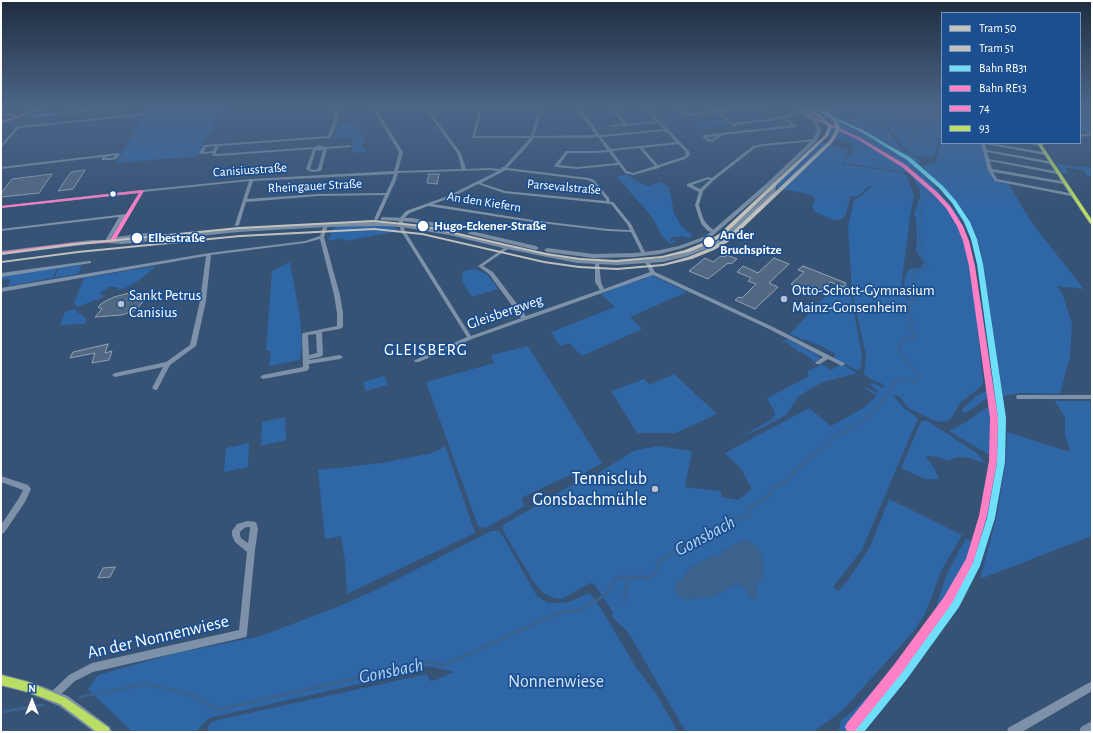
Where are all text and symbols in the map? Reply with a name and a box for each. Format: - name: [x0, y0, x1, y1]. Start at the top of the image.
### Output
- legend: [941, 12, 1081, 144]
- text: Tram 50: [979, 22, 1016, 34]
- text: Tram 51: [979, 42, 1014, 54]
- text: Bahn RB31: [979, 62, 1027, 74]
- text: Bahn RE13: [979, 82, 1027, 94]
- text: 74: [979, 102, 990, 114]
- text: 93: [979, 122, 990, 134]
- street label: Canisiusstraße: [212, 160, 288, 180]
- street label: Rheingauer Straße: [267, 176, 363, 196]
- street label: Parsevalstraße: [526, 176, 602, 198]
- street label: An den Kiefern: [446, 188, 522, 216]
- unlabelled marker: [108, 189, 118, 199]
- place label: Hugo-Eckener-Straße: [434, 218, 546, 234]
- marker: Hugo-Eckener-Straße: [416, 219, 430, 233]
- place label: An der Bruchspitze: [720, 227, 782, 258]
- place label: Elbestraße: [148, 230, 205, 246]
- marker: Elbestraße: [130, 231, 144, 245]
- marker: An der Bruchspitze: [702, 235, 716, 249]
- place label: Otto-Schott-Gymnasium Mainz-Gonsenheim: [792, 281, 935, 316]
- place label: Sankt Petrus Canisius: [129, 286, 201, 321]
- street label: Gleisbergweg: [465, 291, 545, 333]
- marker: Otto-Schott-Gymnasium Mainz-Gonsenheim: [779, 294, 789, 304]
- marker: Sankt Petrus Canisius: [116, 299, 126, 309]
- district label: GLEISBERG: [384, 340, 468, 360]
- place label: Tennisclub Gonsbachmühle: [533, 468, 647, 510]
- marker: Tennisclub Gonsbachmühle: [650, 484, 660, 494]
- water label: Gonsbach: [671, 511, 739, 561]
- street label: An der Nonnenwiese: [85, 610, 231, 664]
- water label: Gonsbach: [357, 653, 425, 689]
- park label: Nonnenwiese: [508, 671, 604, 693]
- north arrow: [12, 681, 52, 721]
- text: N: [28, 683, 36, 694]

